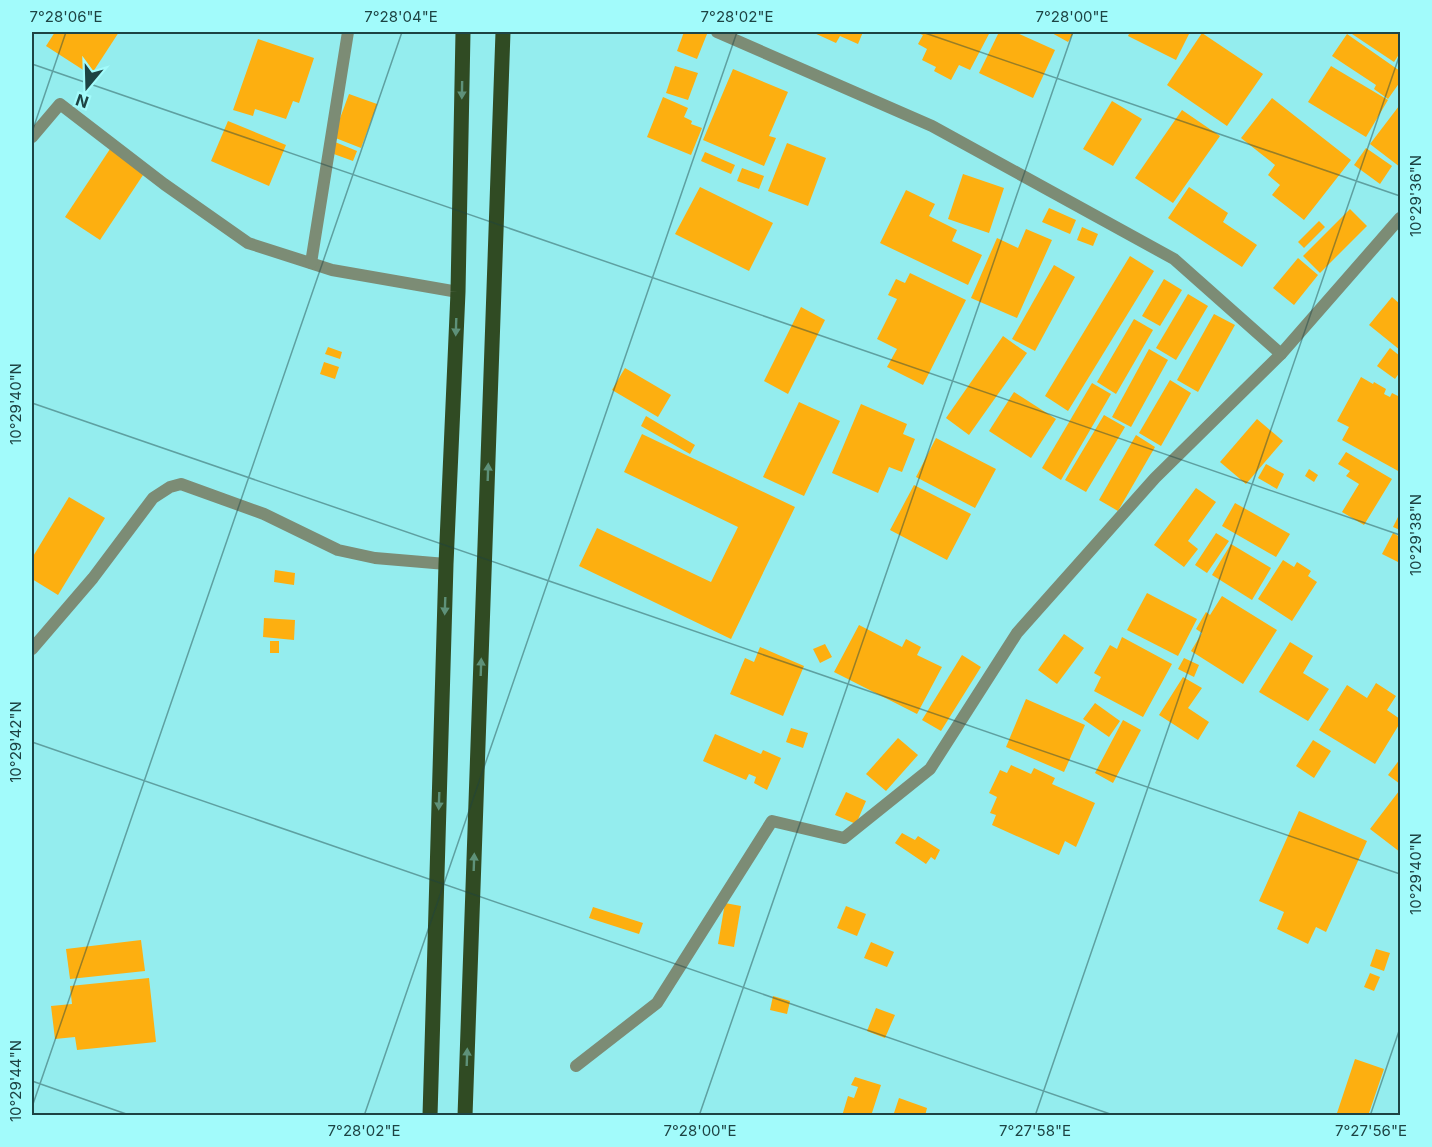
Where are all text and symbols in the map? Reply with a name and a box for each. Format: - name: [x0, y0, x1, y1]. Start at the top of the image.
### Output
- text: 7°28'06"E: [29, 7, 103, 26]
- text: 7°28'04"E: [364, 7, 438, 26]
- text: 7°28'02"E: [701, 7, 773, 26]
- text: 7°28'00"E: [1035, 7, 1109, 26]
- north arrow: [57, 57, 117, 117]
- one-way arrow: [457, 80, 467, 99]
- text: N: [73, 90, 91, 113]
- text: 10°29'36"N: [1406, 155, 1425, 237]
- one-way arrow: [452, 317, 461, 336]
- text: 10°29'40"N: [6, 363, 25, 445]
- one-way arrow: [483, 463, 492, 482]
- text: 10°29'38"N: [1406, 494, 1425, 576]
- one-way arrow: [440, 596, 450, 615]
- one-way arrow: [476, 658, 485, 677]
- text: 10°29'42"N: [6, 701, 25, 783]
- one-way arrow: [435, 791, 444, 810]
- text: 10°29'40"N: [1406, 833, 1425, 915]
- one-way arrow: [469, 853, 479, 872]
- text: 10°29'44"N: [6, 1040, 25, 1122]
- one-way arrow: [463, 1048, 472, 1067]
- text: 7°28'02"E: [328, 1121, 400, 1140]
- text: 7°28'00"E: [663, 1121, 737, 1140]
- text: 7°27'58"E: [999, 1121, 1071, 1140]
- text: 7°27'56"E: [1335, 1121, 1407, 1140]

